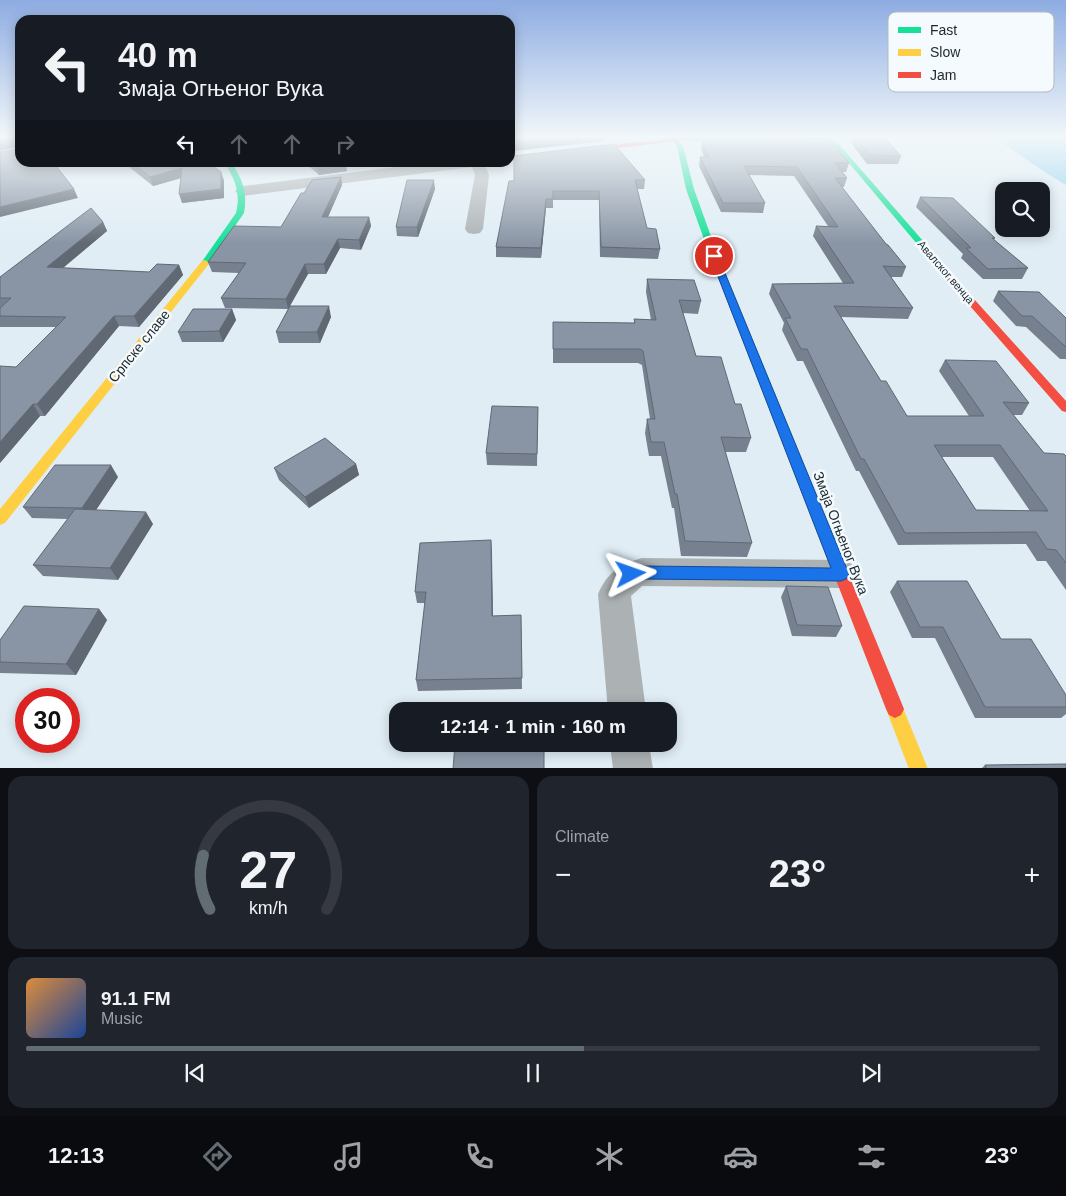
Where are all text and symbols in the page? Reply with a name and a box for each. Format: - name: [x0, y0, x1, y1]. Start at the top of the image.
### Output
- legend: [888, 12, 1054, 92]
- text: Fast: [930, 22, 957, 38]
- icon: left: [35, 35, 100, 100]
- text: 40 m: [118, 35, 198, 74]
- text: Slow: [930, 44, 961, 60]
- text: Jam: [930, 67, 956, 83]
- text: Змаја Огњеног Вука: [118, 76, 323, 101]
- icon: left: [172, 130, 200, 158]
- icon: ahead: [225, 130, 253, 158]
- icon: ahead: [278, 130, 306, 158]
- icon: right: [331, 130, 359, 158]
- map controls: [995, 182, 1050, 237]
- button: search: [995, 182, 1050, 237]
- pin: [693, 235, 735, 277]
- street label: Авалског венца: [915, 238, 977, 307]
- icon: arrive: [700, 242, 728, 270]
- street label: Српске славе: [105, 306, 173, 385]
- street label: Змаја Огњеног Вука: [810, 469, 872, 597]
- position arrow: [604, 547, 656, 599]
- speed limit sign: 30: [15, 688, 80, 753]
- text: 12:14 · 1 min · 160 m: [440, 716, 626, 737]
- text: Climate: [555, 828, 609, 845]
- text: 27: [240, 841, 297, 899]
- text: 23°: [769, 853, 826, 895]
- text: −: [555, 859, 571, 890]
- text: +: [1024, 859, 1040, 890]
- text: km/h: [249, 898, 288, 918]
- text: 91.1 FM: [101, 988, 171, 1009]
- text: Music: [101, 1010, 143, 1027]
- icon: previous: [181, 1059, 209, 1087]
- icon: pause: [519, 1059, 547, 1087]
- icon: next: [857, 1059, 885, 1087]
- icon: directions: [200, 1139, 235, 1174]
- icon: music: [331, 1139, 366, 1174]
- icon: phone: [462, 1139, 497, 1174]
- icon: climate: [592, 1139, 627, 1174]
- icon: car: [723, 1139, 758, 1174]
- icon: filters: [854, 1139, 889, 1174]
- text: 12:13: [48, 1143, 104, 1168]
- text: 23°: [985, 1143, 1018, 1168]

